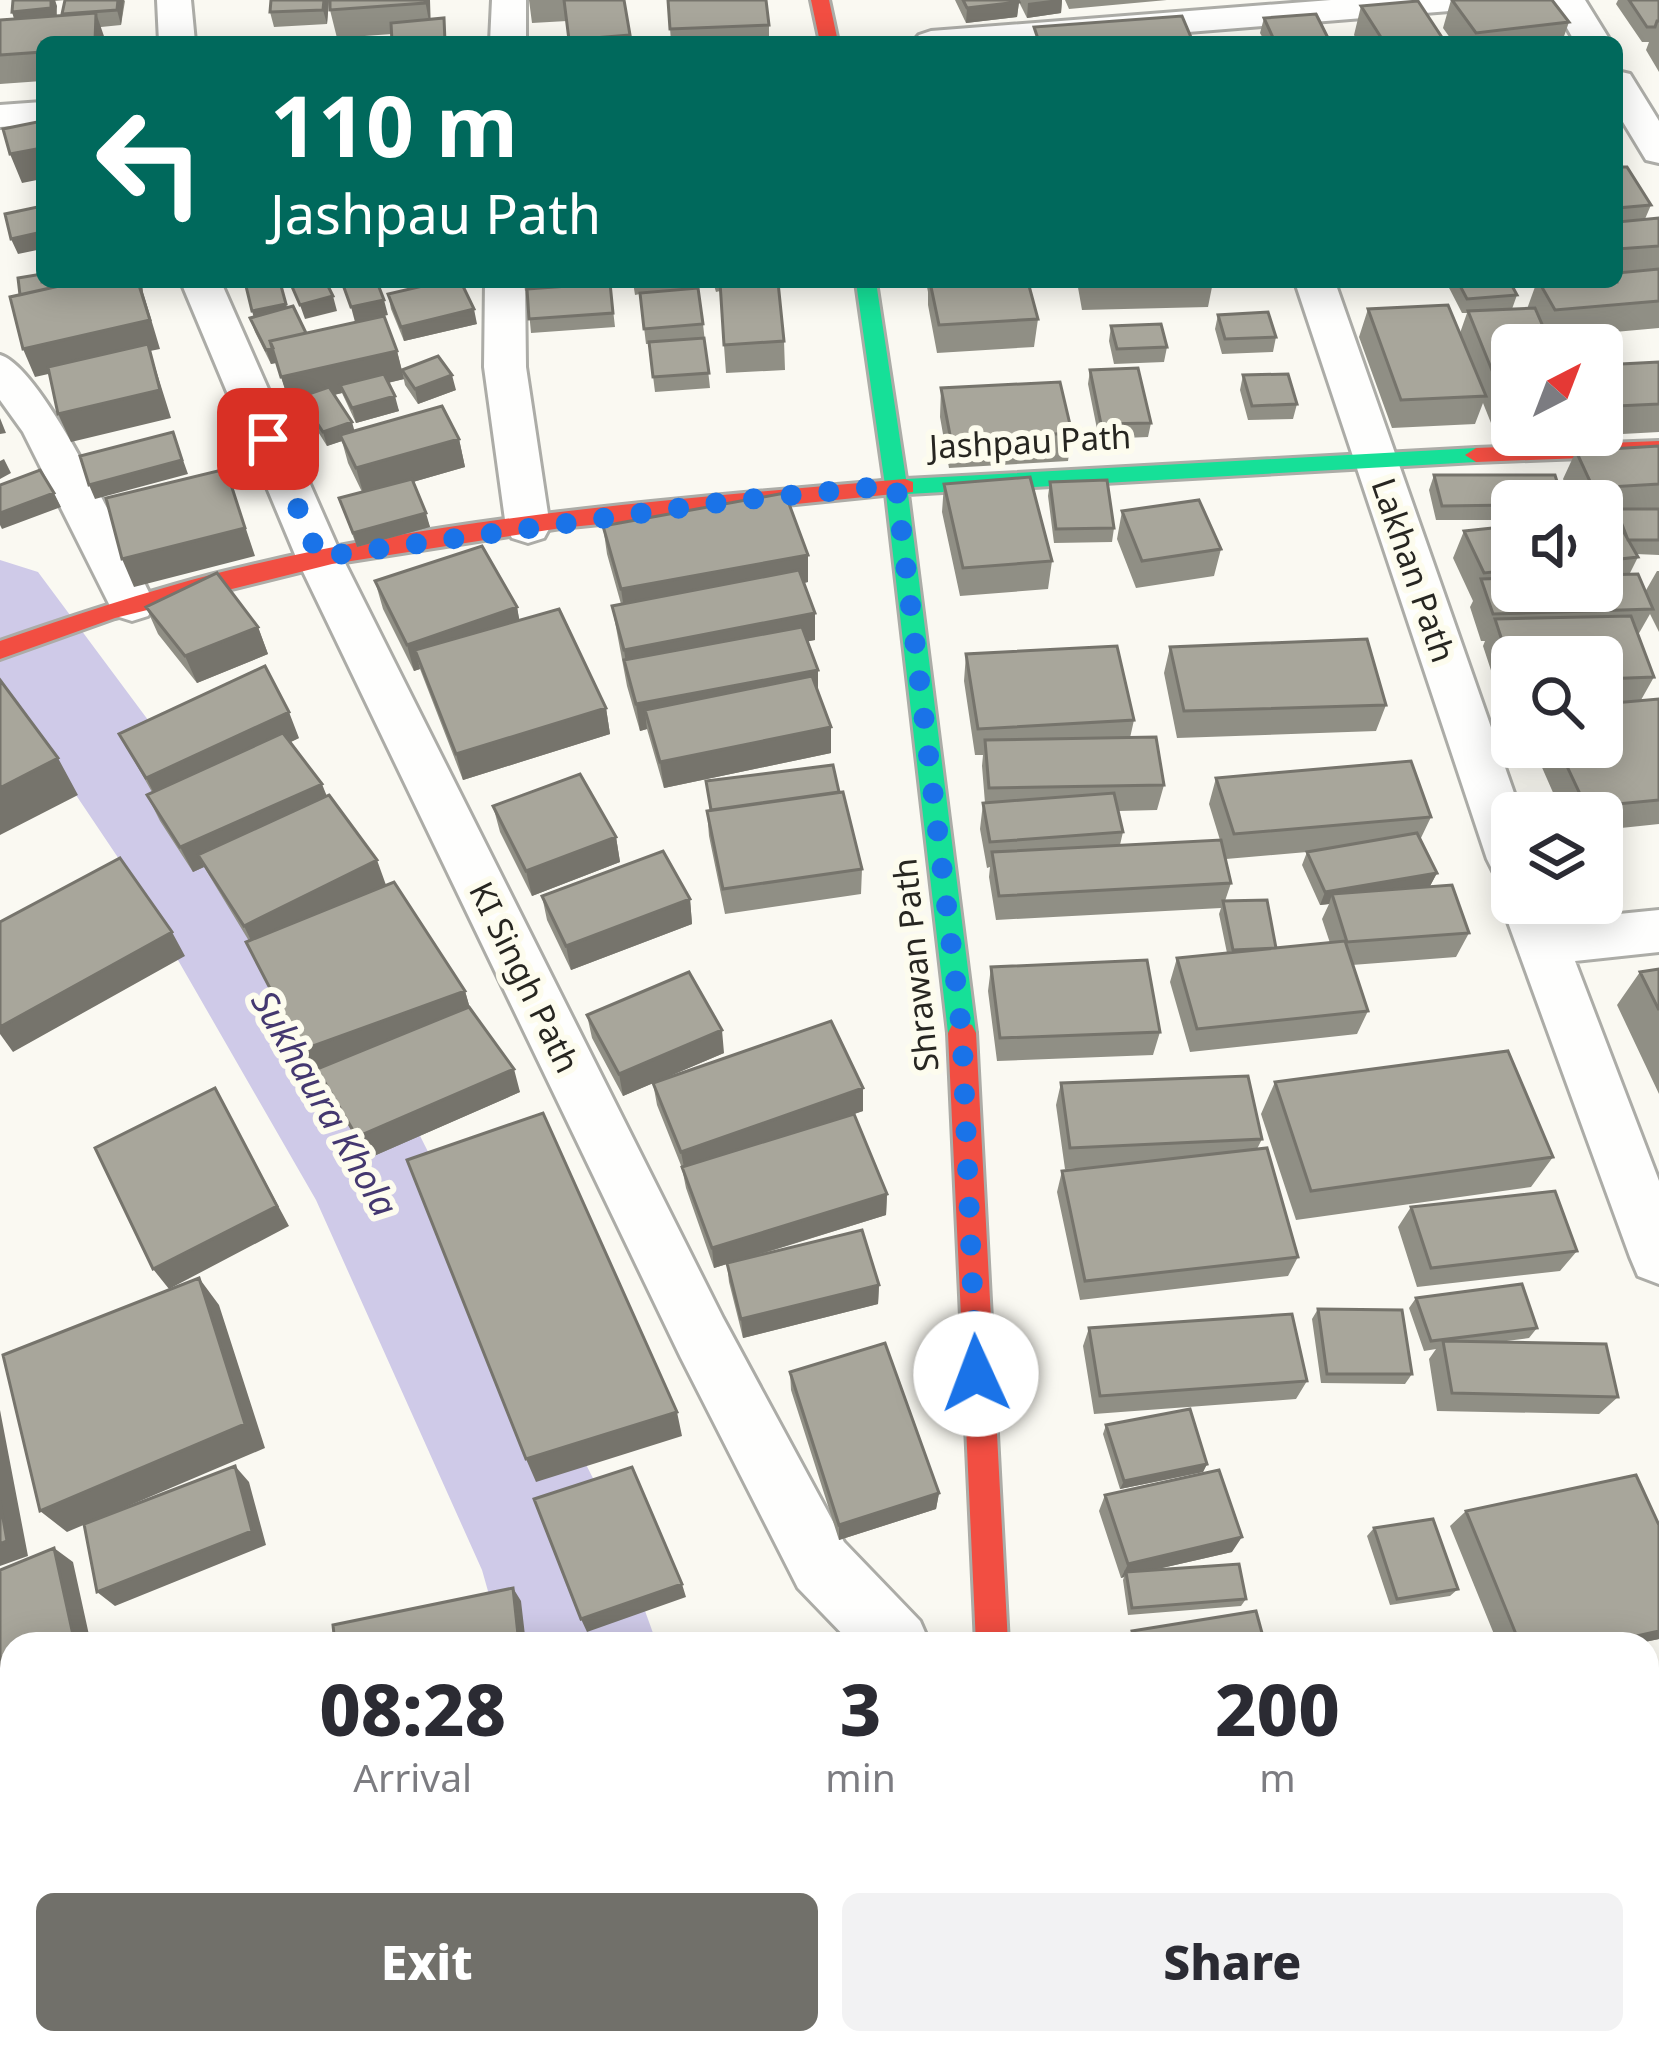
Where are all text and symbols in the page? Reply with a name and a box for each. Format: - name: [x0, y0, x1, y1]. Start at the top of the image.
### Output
- text: 110 m: [270, 67, 518, 182]
- icon: left: [72, 84, 228, 240]
- text: Jashpau Path: [270, 176, 601, 250]
- north arrow: [1491, 324, 1623, 456]
- map controls: [1491, 324, 1623, 924]
- pin: [217, 388, 319, 490]
- icon: arrive: [235, 406, 301, 472]
- street label: Jashpau Path: [925, 413, 1132, 469]
- street label: Lakhan Path: [1361, 472, 1467, 668]
- button: sound: [1491, 480, 1623, 612]
- button: search: [1491, 636, 1623, 768]
- button: layers: [1491, 792, 1623, 924]
- street label: Shrawan Path: [881, 856, 949, 1074]
- street label: KI Singh Path: [459, 874, 591, 1080]
- water label: Sukhaura Khola: [240, 981, 410, 1225]
- position arrow: [913, 1311, 1039, 1437]
- text: 08:28: [319, 1659, 506, 1757]
- text: 3: [840, 1659, 881, 1757]
- text: 200: [1215, 1659, 1340, 1757]
- text: Arrival: [353, 1750, 472, 1803]
- text: min: [825, 1750, 896, 1803]
- text: m: [1259, 1750, 1296, 1803]
- button: Exit: [36, 1893, 818, 2031]
- button: Share: [842, 1893, 1623, 2031]

